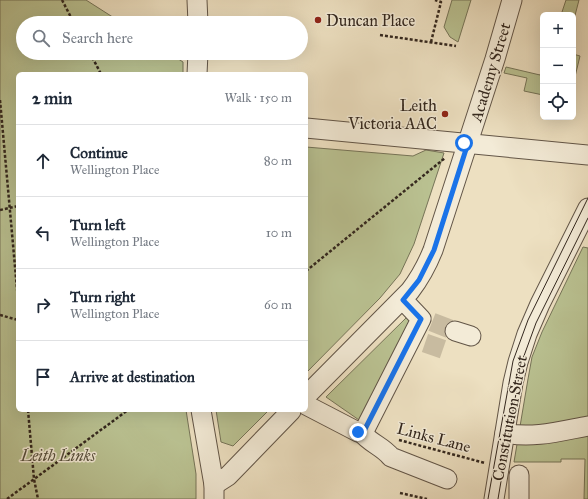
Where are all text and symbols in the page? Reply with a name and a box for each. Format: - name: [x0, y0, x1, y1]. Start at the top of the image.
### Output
- place label: Duncan Place: [326, 11, 415, 30]
- map controls: [540, 12, 576, 120]
- button: +: [540, 12, 576, 48]
- marker: Duncan Place: [313, 15, 323, 25]
- search box: [16, 16, 308, 60]
- street label: Academy Street: [466, 20, 515, 125]
- icon: search: [30, 27, 52, 49]
- text: Search here: [62, 29, 133, 47]
- button: −: [540, 48, 576, 84]
- button: locate: [540, 84, 576, 120]
- text: 2 min: [32, 88, 72, 109]
- text: Walk · 150 m: [224, 90, 292, 106]
- place label: Leith Victoria AAC: [347, 96, 437, 133]
- marker: Leith Victoria AAC: [440, 109, 450, 119]
- route start: [455, 134, 473, 152]
- text: Continue: [70, 144, 128, 162]
- icon: ahead: [32, 150, 54, 172]
- text: 80 m: [264, 153, 292, 169]
- text: Wellington Place: [70, 162, 159, 178]
- text: Turn left: [70, 216, 126, 234]
- icon: left: [32, 222, 54, 244]
- text: 10 m: [266, 225, 292, 241]
- text: Wellington Place: [70, 234, 159, 250]
- text: Turn right: [70, 288, 135, 306]
- icon: right: [32, 294, 54, 316]
- text: 60 m: [264, 297, 292, 313]
- text: Wellington Place: [70, 306, 159, 322]
- street label: Constitution Street: [488, 353, 531, 483]
- icon: arrive: [32, 366, 54, 388]
- text: Arrive at destination: [70, 368, 195, 386]
- street label: Links Lane: [395, 419, 473, 457]
- route end: [349, 423, 367, 441]
- park label: Leith Links: [20, 446, 96, 465]

